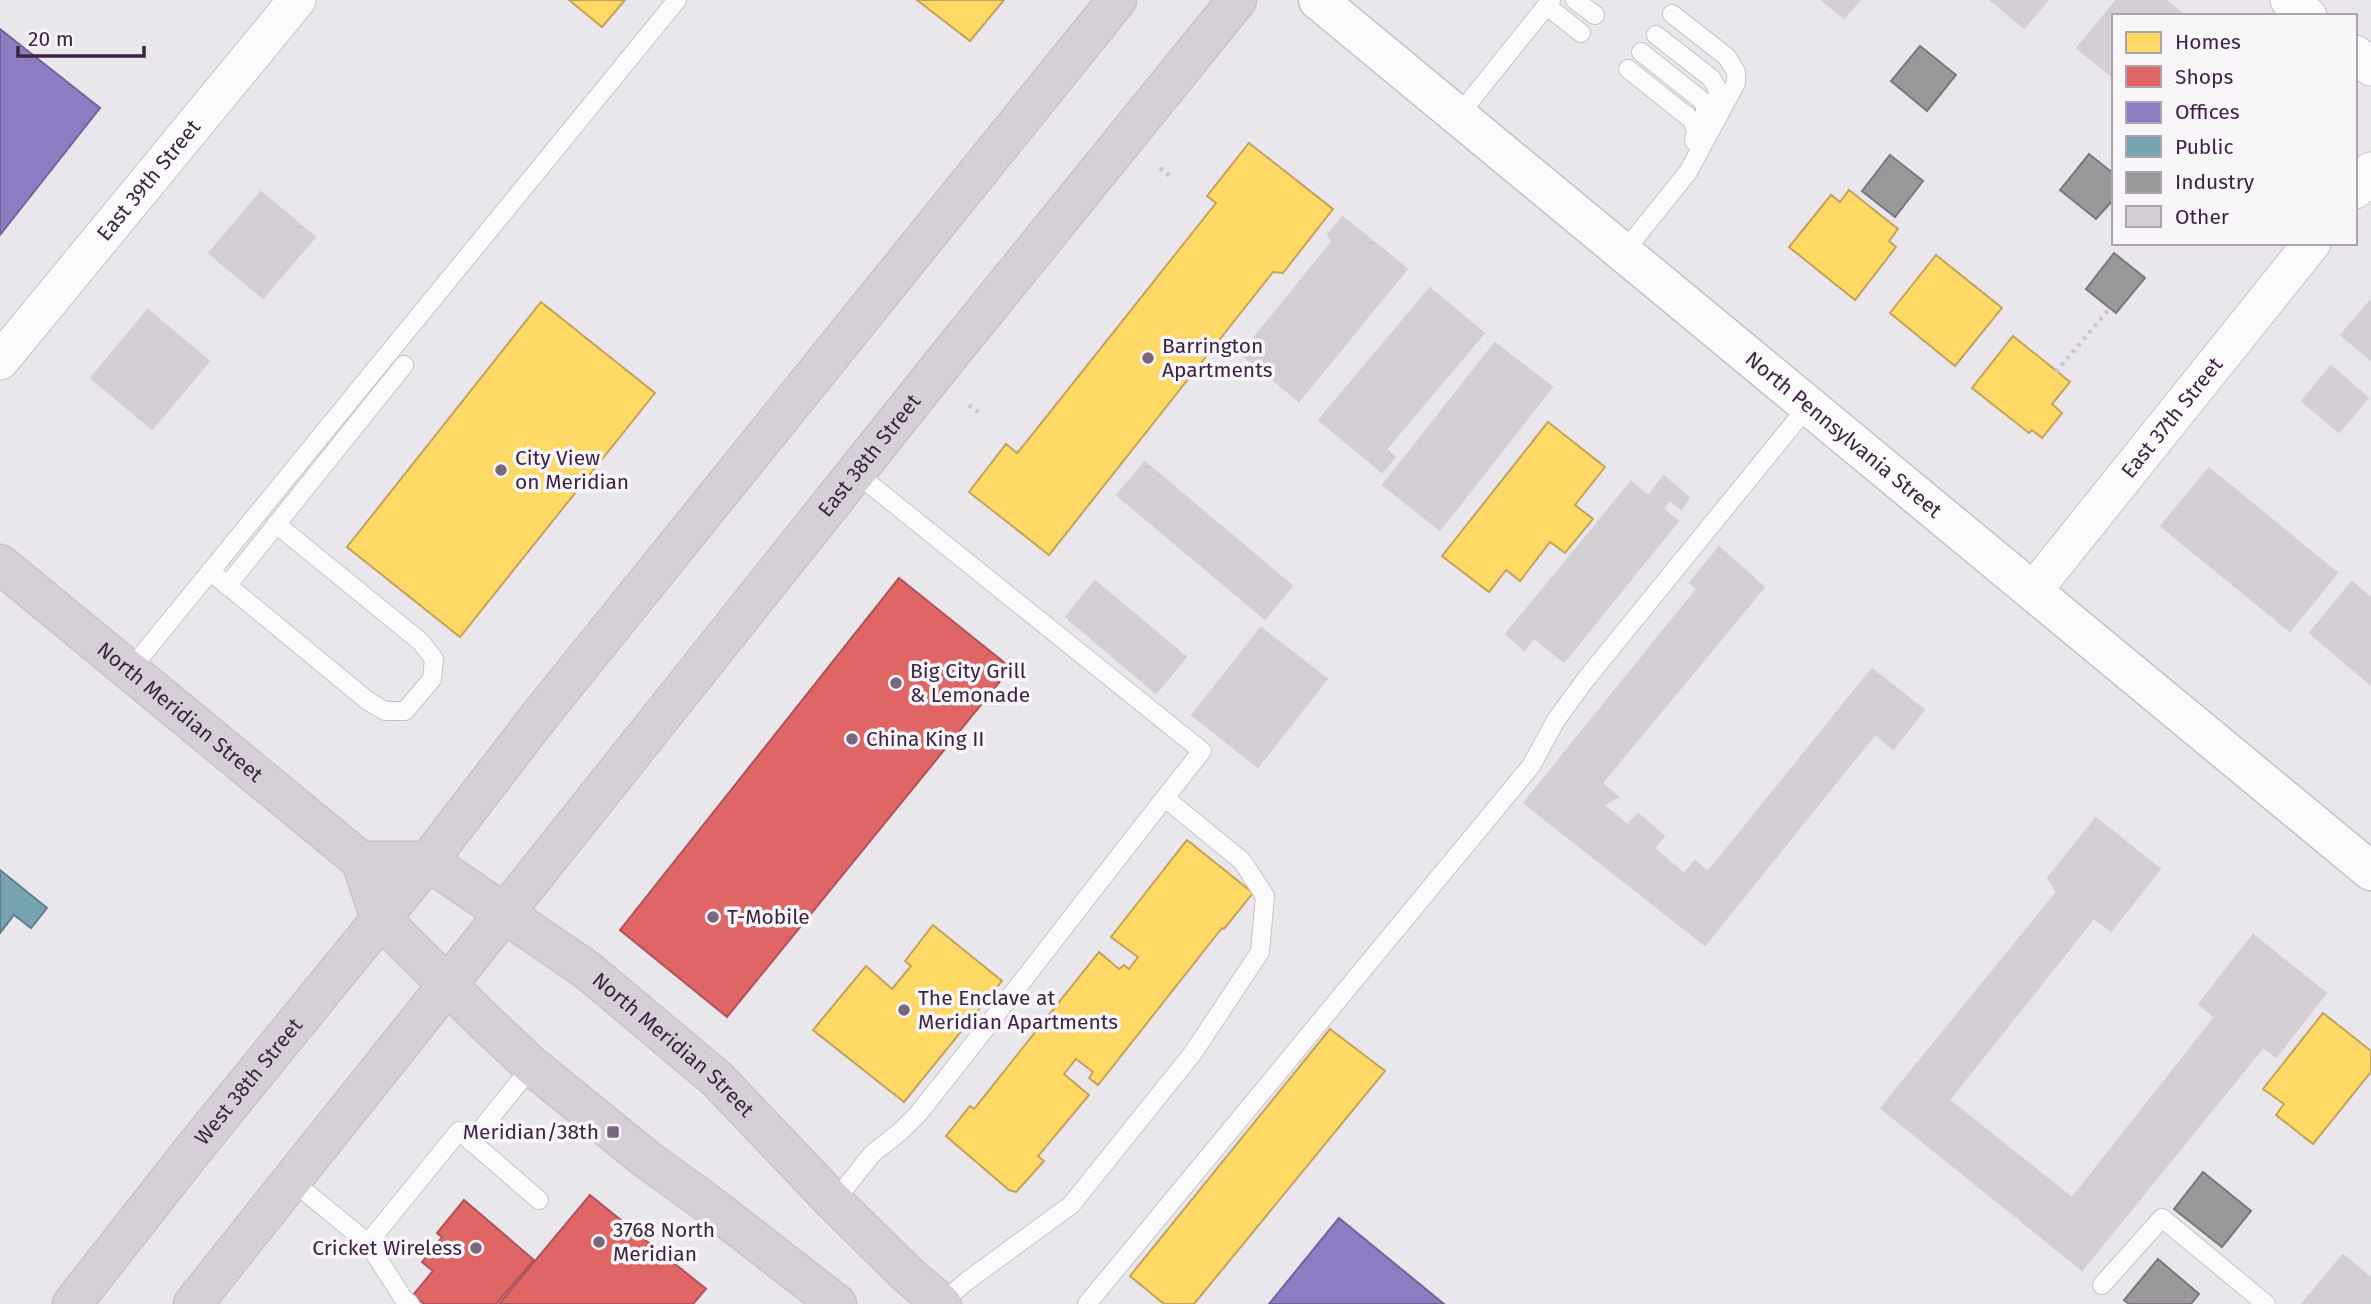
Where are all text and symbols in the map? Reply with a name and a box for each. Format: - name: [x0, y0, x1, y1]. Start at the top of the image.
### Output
- scale bar: [18, 14, 144, 58]
- legend: [2112, 14, 2357, 245]
- text: 20 m: [28, 26, 74, 52]
- text: Homes: [2175, 29, 2241, 55]
- text: Shops: [2175, 64, 2233, 90]
- text: Offices: [2175, 99, 2240, 125]
- street label: East 39th Street: [91, 114, 206, 246]
- text: Public: [2175, 134, 2233, 160]
- text: Industry: [2175, 169, 2255, 195]
- text: Other: [2175, 204, 2229, 230]
- place label: Barrington Apartments: [1162, 333, 1273, 383]
- street label: North Pennsylvania Street: [1740, 346, 1947, 524]
- marker: Barrington Apartments: [1140, 350, 1156, 366]
- street label: East 37th Street: [2116, 352, 2228, 483]
- street label: East 38th Street: [812, 389, 926, 522]
- place label: City View on Meridian: [515, 445, 629, 495]
- marker: City View on Meridian: [493, 462, 509, 478]
- street label: North Meridian Street: [92, 636, 268, 788]
- place label: Big City Grill & Lemonade: [910, 658, 1030, 708]
- marker: Big City Grill & Lemonade: [888, 675, 904, 691]
- place label: China King II: [866, 726, 985, 752]
- marker: China King II: [844, 731, 860, 747]
- place label: T-Mobile: [727, 904, 810, 930]
- marker: T-Mobile: [705, 909, 721, 925]
- street label: North Meridian Street: [587, 967, 760, 1123]
- place label: The Enclave at Meridian Apartments: [918, 985, 1118, 1035]
- marker: The Enclave at Meridian Apartments: [896, 1002, 912, 1018]
- street label: West 38th Street: [189, 1012, 308, 1150]
- place label: Meridian/38th: [463, 1119, 599, 1145]
- marker: Meridian/38th: [605, 1124, 621, 1140]
- place label: 3768 North Meridian: [613, 1217, 715, 1267]
- marker: 3768 North Meridian: [591, 1234, 607, 1250]
- place label: Cricket Wireless: [312, 1235, 462, 1261]
- marker: Cricket Wireless: [468, 1240, 484, 1256]

